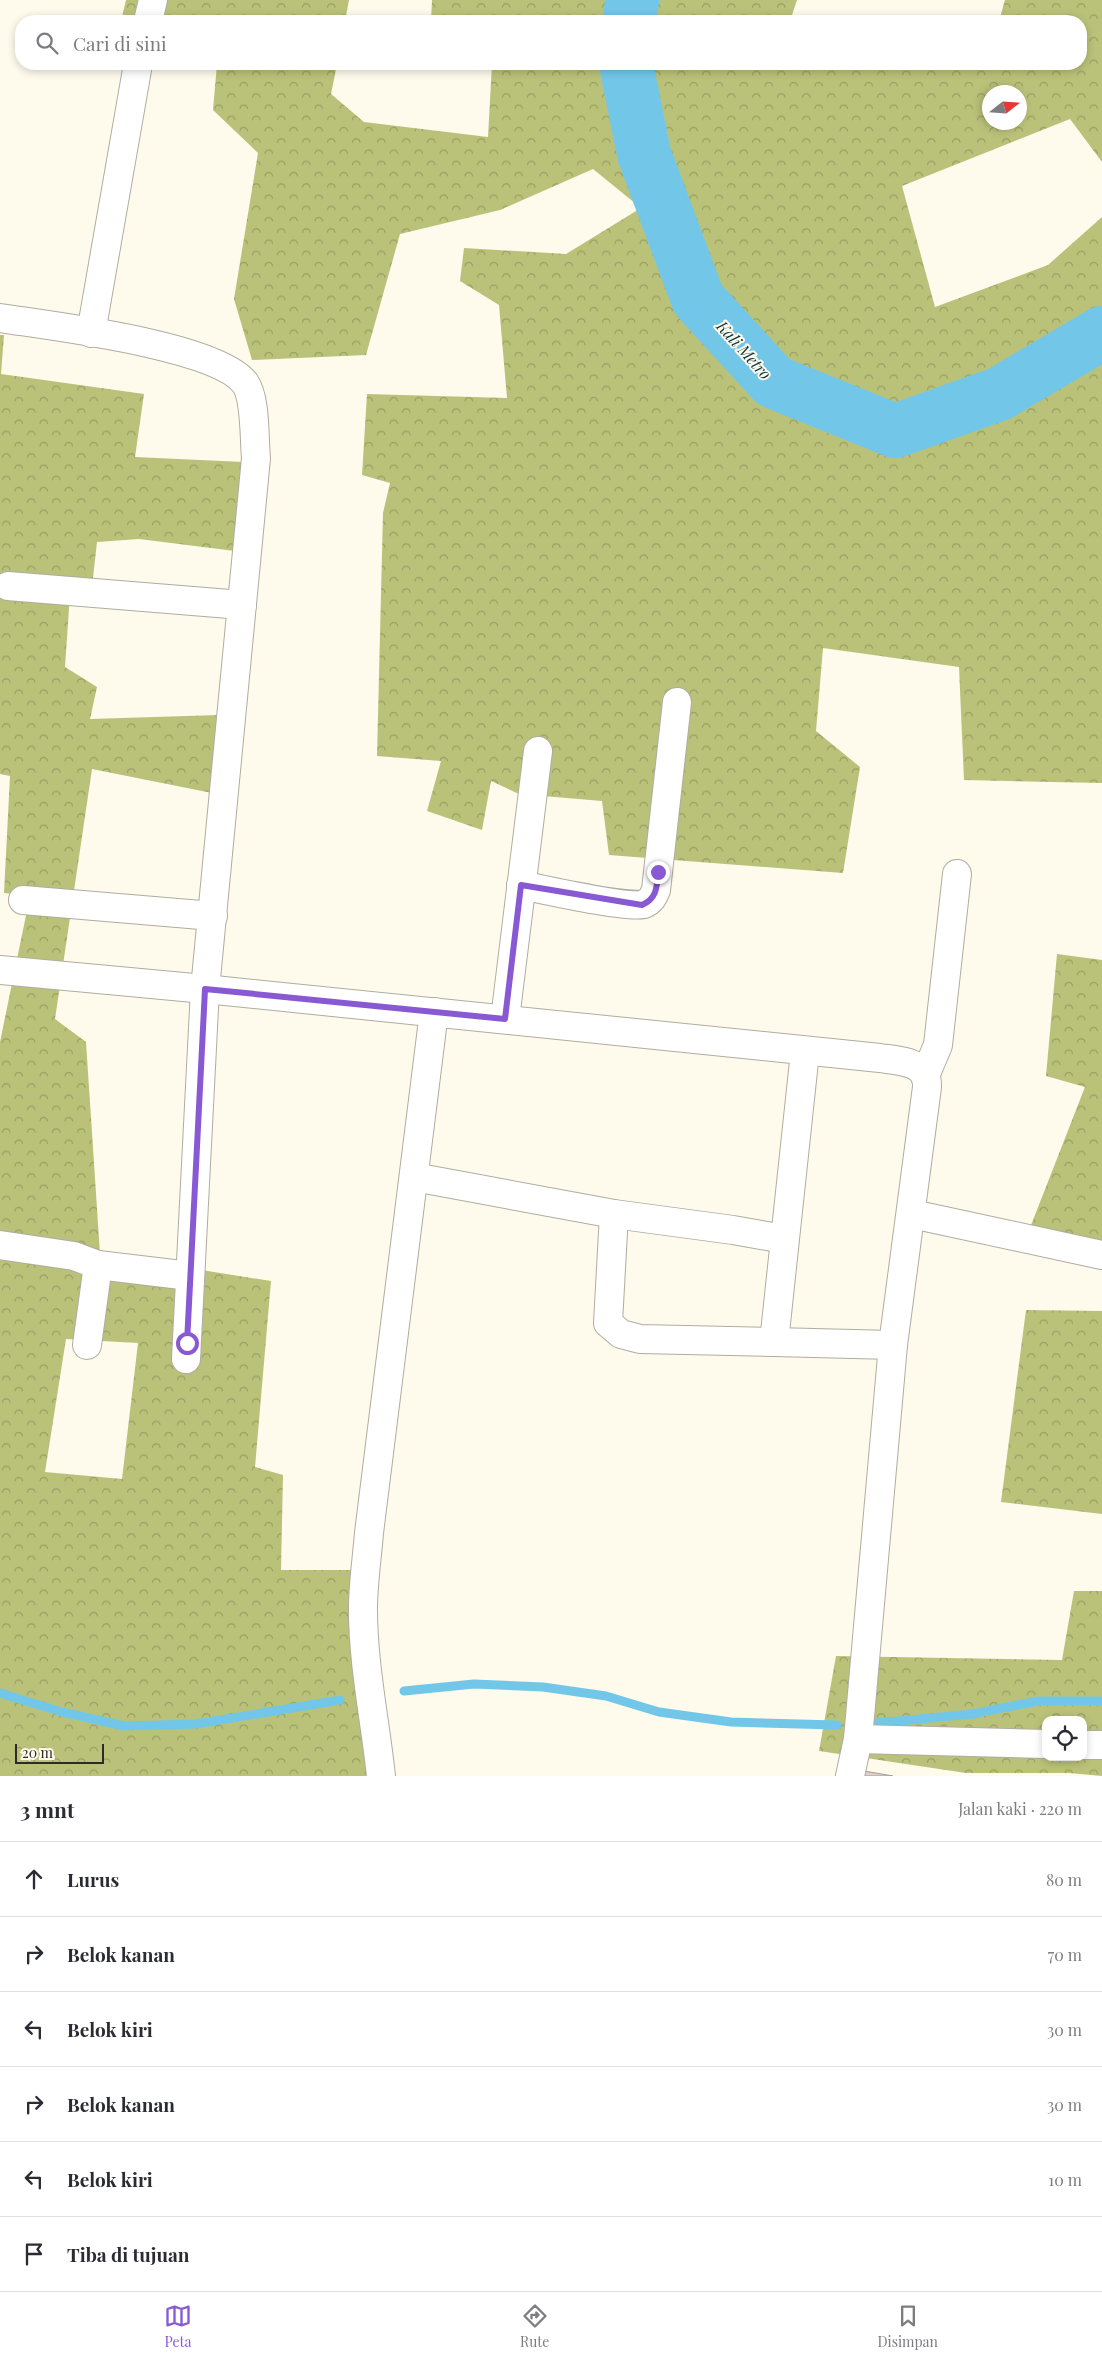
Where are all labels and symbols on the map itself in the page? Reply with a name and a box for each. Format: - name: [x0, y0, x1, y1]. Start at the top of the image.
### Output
- north arrow: [982, 85, 1027, 130]
- water label: Kali Metro: [712, 315, 776, 384]
- route end: [647, 861, 670, 884]
- route start: [176, 1332, 199, 1355]
- scale bar: [15, 1741, 104, 1764]

